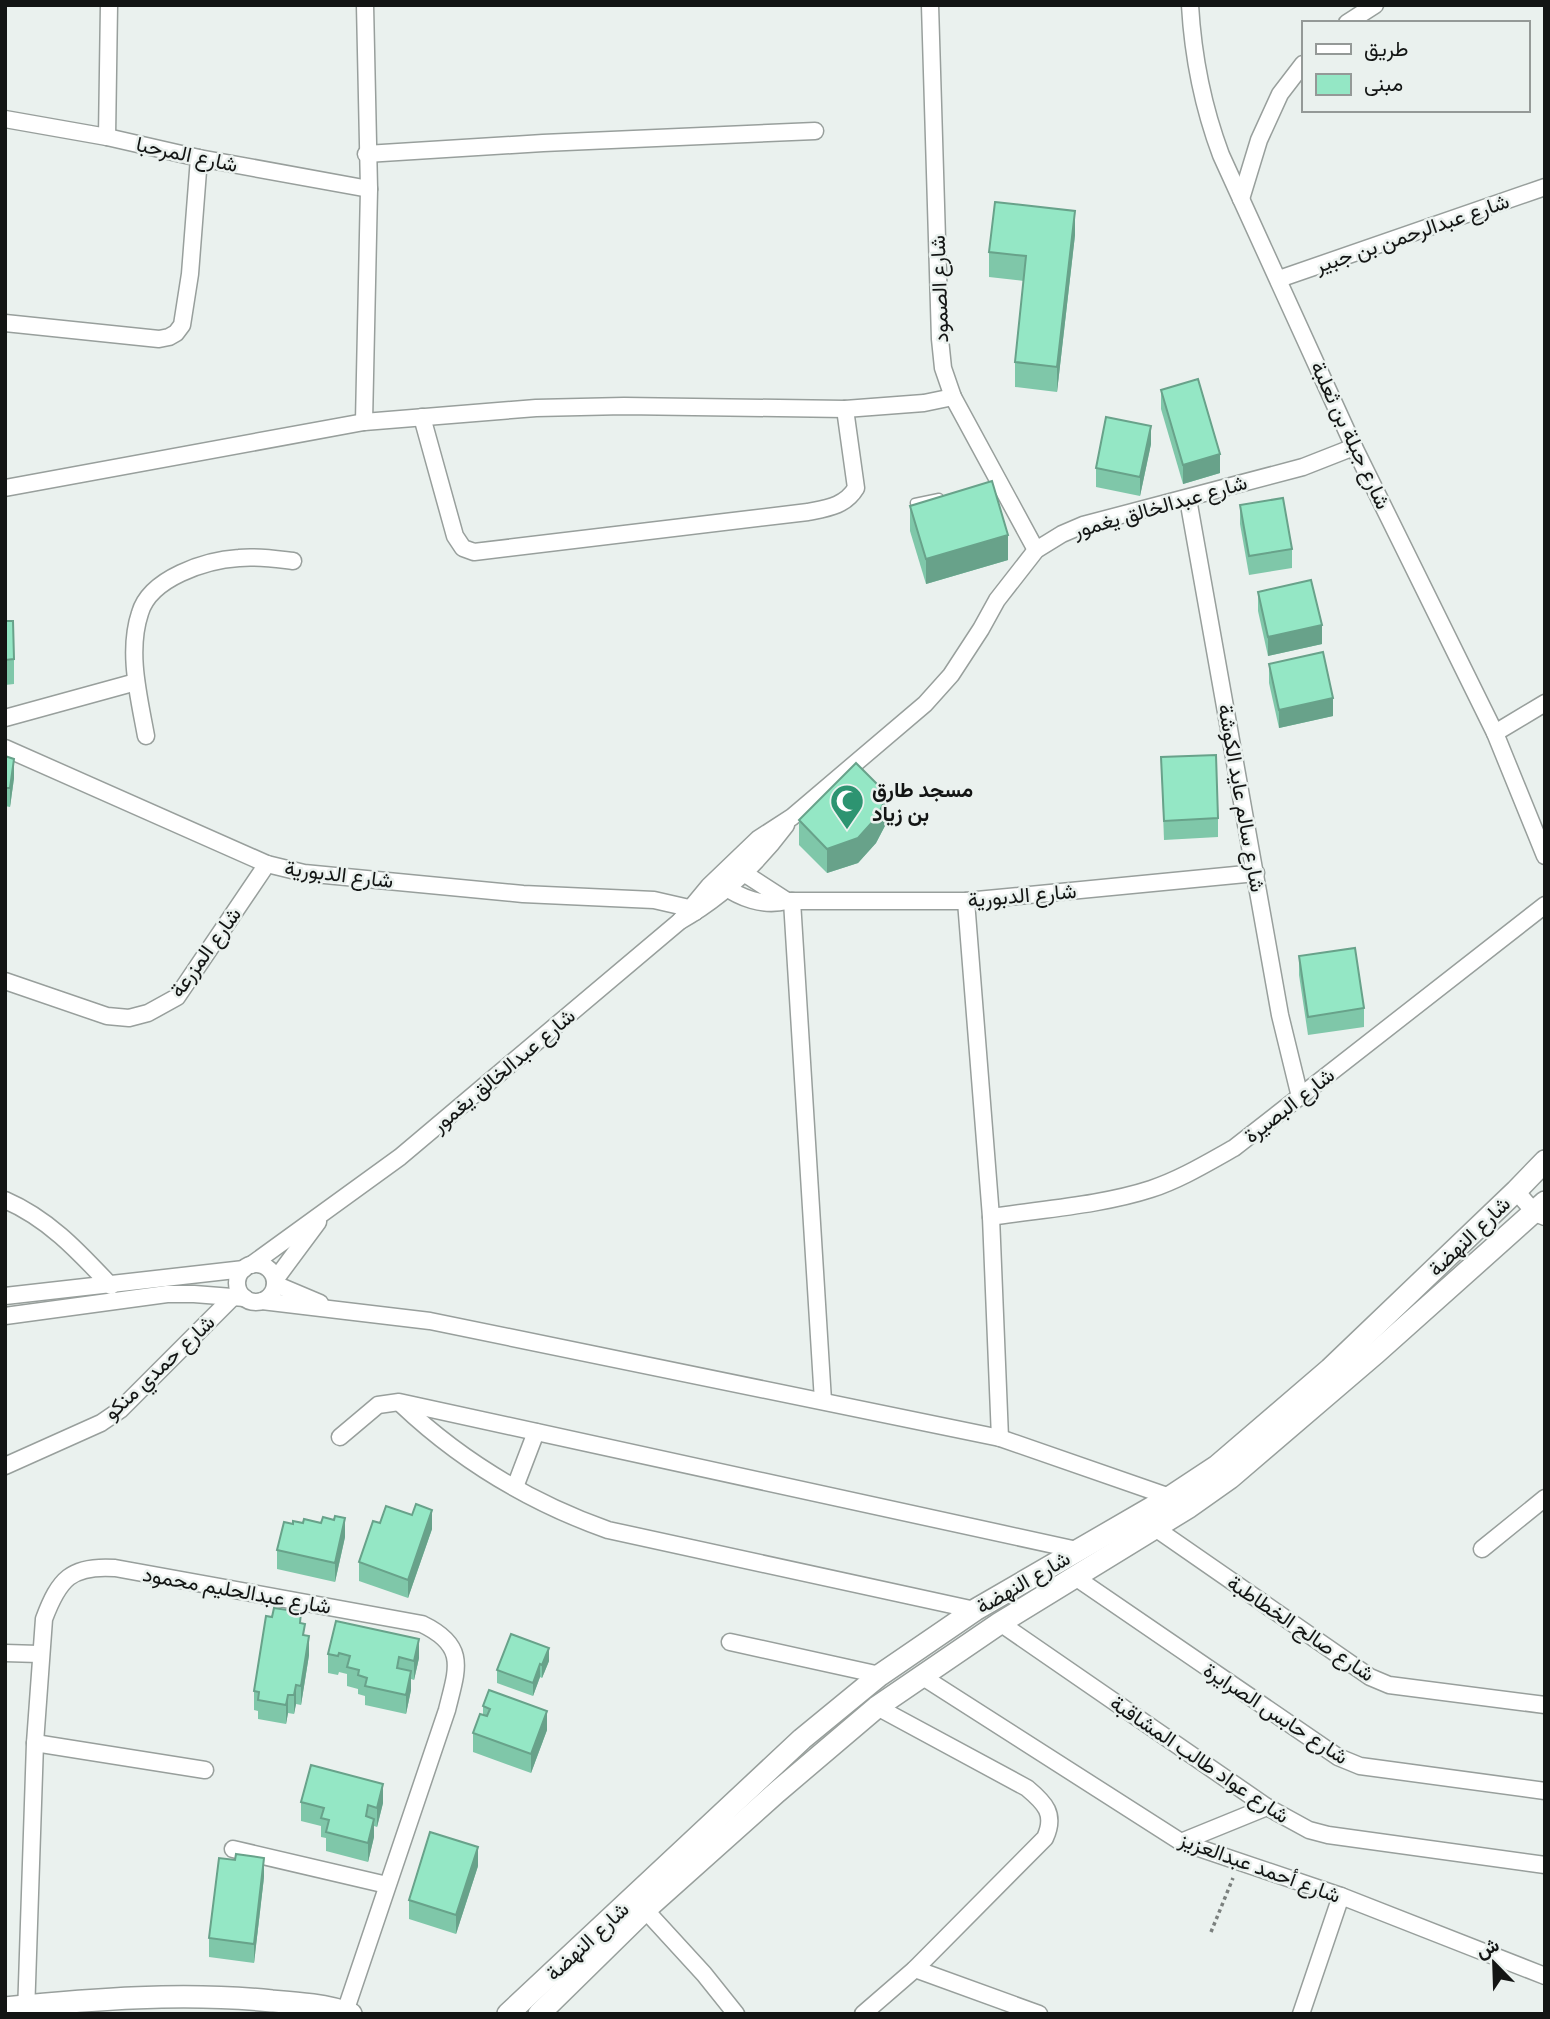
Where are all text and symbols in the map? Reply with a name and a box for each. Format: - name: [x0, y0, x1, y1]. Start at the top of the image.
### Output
- legend: [1302, 21, 1529, 112]
- text: طريق: [1364, 34, 1409, 63]
- text: مبنى: [1364, 69, 1403, 98]
- street label: شارع المرحبا: [133, 129, 241, 179]
- street label: شارع عبدالرحمن بن جبير: [1310, 186, 1513, 280]
- street label: شارع الصمود: [923, 235, 955, 343]
- street label: شارع جبلة بن ثعلبة: [1304, 356, 1398, 514]
- street label: شارع عبدالخالق يغمور: [1069, 467, 1250, 545]
- street label: شارع سالم عايد الكوشة: [1211, 702, 1273, 894]
- place label: مسجد طارق بن زياد: [872, 775, 973, 828]
- mosque icon: مسجد طارق بن زياد: [828, 782, 866, 831]
- street label: شارع الدبورية: [283, 853, 395, 895]
- street label: شارع الدبورية: [966, 876, 1078, 914]
- street label: شارع المزرعة: [162, 901, 248, 1003]
- street label: شارع عبدالخالق يغمور: [424, 1001, 581, 1139]
- street label: شارع البصيرة: [1238, 1060, 1340, 1150]
- street label: شارع النهضة: [1421, 1189, 1517, 1283]
- street label: شارع حمدي منكو: [97, 1308, 223, 1428]
- street label: شارع النهضة: [971, 1543, 1075, 1621]
- street label: شارع عبدالحليم محمود: [140, 1559, 334, 1621]
- street label: شارع صالح الخطاطبة: [1222, 1568, 1380, 1688]
- street label: شارع حابس الصرايرة: [1198, 1655, 1354, 1771]
- street label: شارع عواد طالب المشاقبة: [1105, 1688, 1295, 1830]
- street label: شارع أحمد عبدالعزيز: [1174, 1824, 1345, 1910]
- street label: شارع النهضة: [539, 1895, 635, 1987]
- north arrow: [1459, 1928, 1529, 1998]
- text: ش: [1472, 1931, 1503, 1964]

